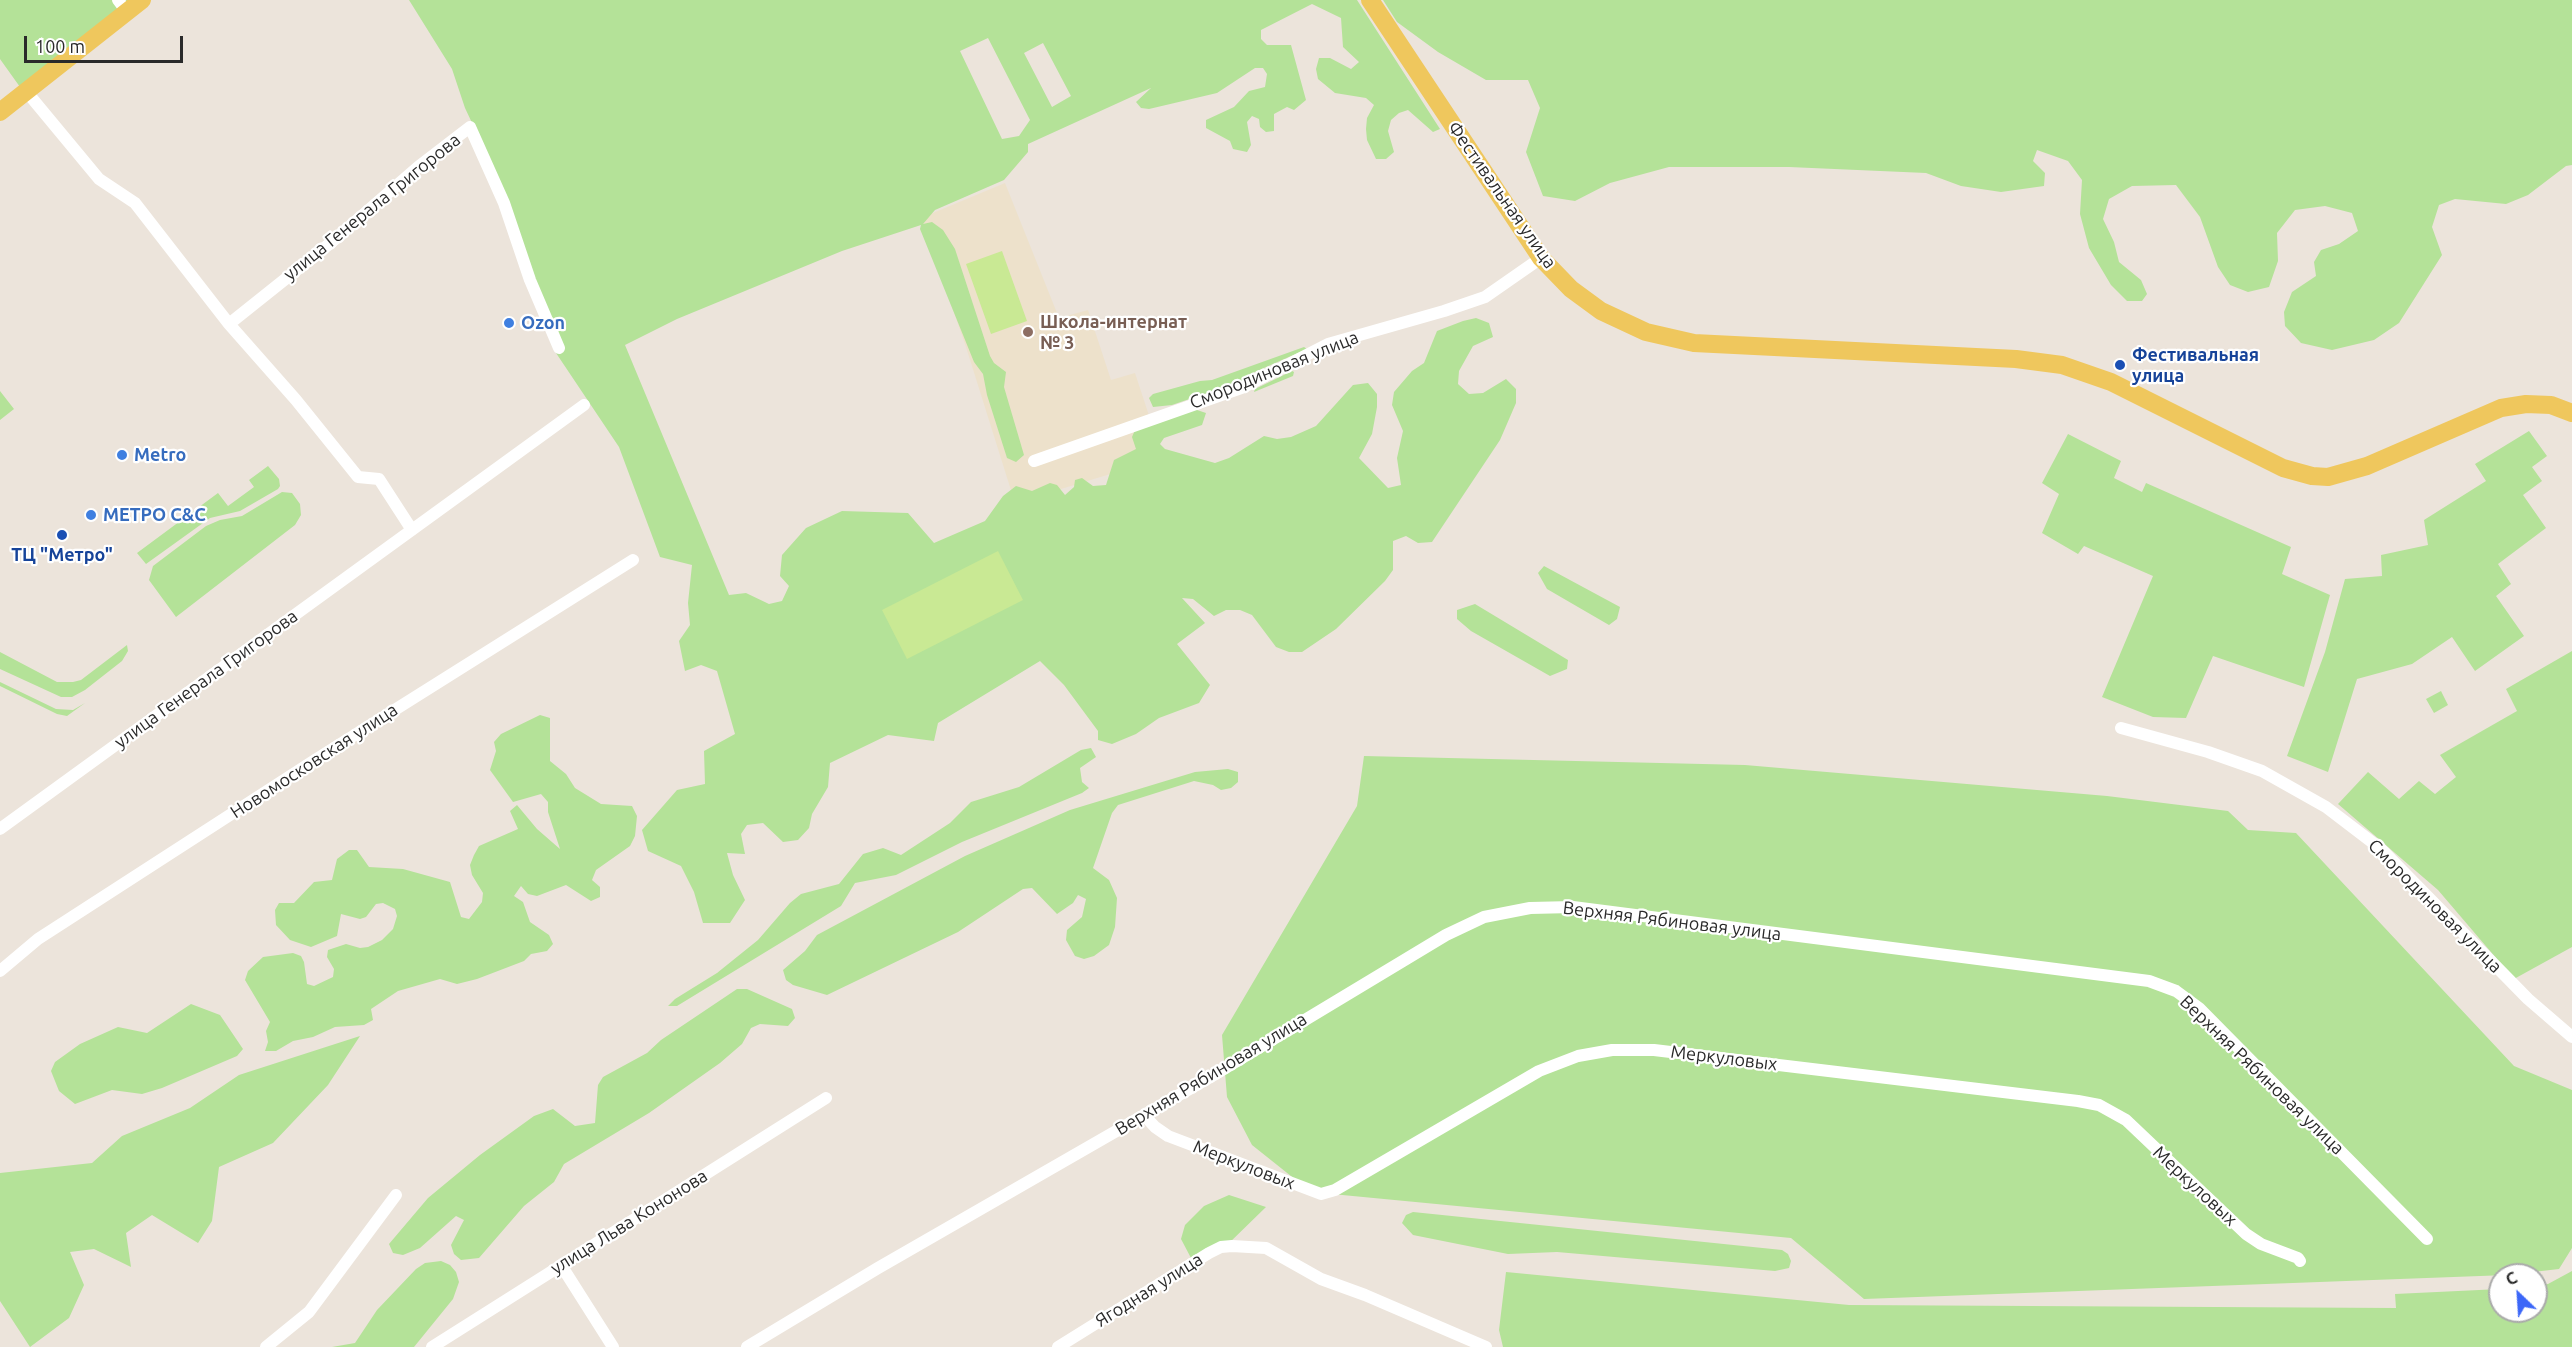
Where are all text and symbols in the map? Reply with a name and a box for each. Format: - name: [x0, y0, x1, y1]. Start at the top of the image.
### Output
- scale bar: [27, 24, 186, 62]
- text: 100 m: [35, 36, 85, 56]
- street label: Фестивальная улица: [1443, 117, 1561, 273]
- street label: улица Генерала Григорова: [279, 129, 465, 285]
- place label: Школа-интернат № 3: [1040, 311, 1187, 354]
- place label: Ozon: [521, 312, 565, 334]
- marker: Ozon: [502, 316, 516, 330]
- marker: Школа-интернат № 3: [1021, 325, 1035, 339]
- street label: Смородиновая улица: [1186, 326, 1362, 414]
- place label: Фестивальная улица: [2132, 344, 2259, 386]
- marker: Фестивальная улица: [2113, 358, 2127, 372]
- place label: Metro: [134, 444, 186, 466]
- marker: Metro: [115, 448, 129, 462]
- place label: МЕТРО С&С: [103, 504, 206, 526]
- marker: МЕТРО С&С: [84, 508, 98, 522]
- marker: ТЦ "Метро": [55, 528, 69, 542]
- place label: ТЦ "Метро": [11, 544, 113, 566]
- street label: улица Генерала Григорова: [110, 605, 302, 753]
- street label: Новомосковская улица: [226, 699, 402, 823]
- street label: Смородиновая улица: [2364, 835, 2506, 977]
- street label: Верхняя Рябиновая улица: [1562, 897, 1782, 945]
- street label: Верхняя Рябиновая улица: [2175, 991, 2349, 1159]
- street label: Верхняя Рябиновая улица: [1111, 1008, 1311, 1140]
- street label: Меркуловых: [1669, 1041, 1779, 1075]
- street label: Меркуловых: [1190, 1136, 1298, 1194]
- street label: Меркуловых: [2148, 1142, 2242, 1230]
- street label: улица Льва Кононова: [547, 1165, 711, 1279]
- street label: Ягодная улица: [1091, 1248, 1207, 1332]
- north arrow: [2488, 1263, 2548, 1323]
- text: С: [2503, 1268, 2520, 1289]

